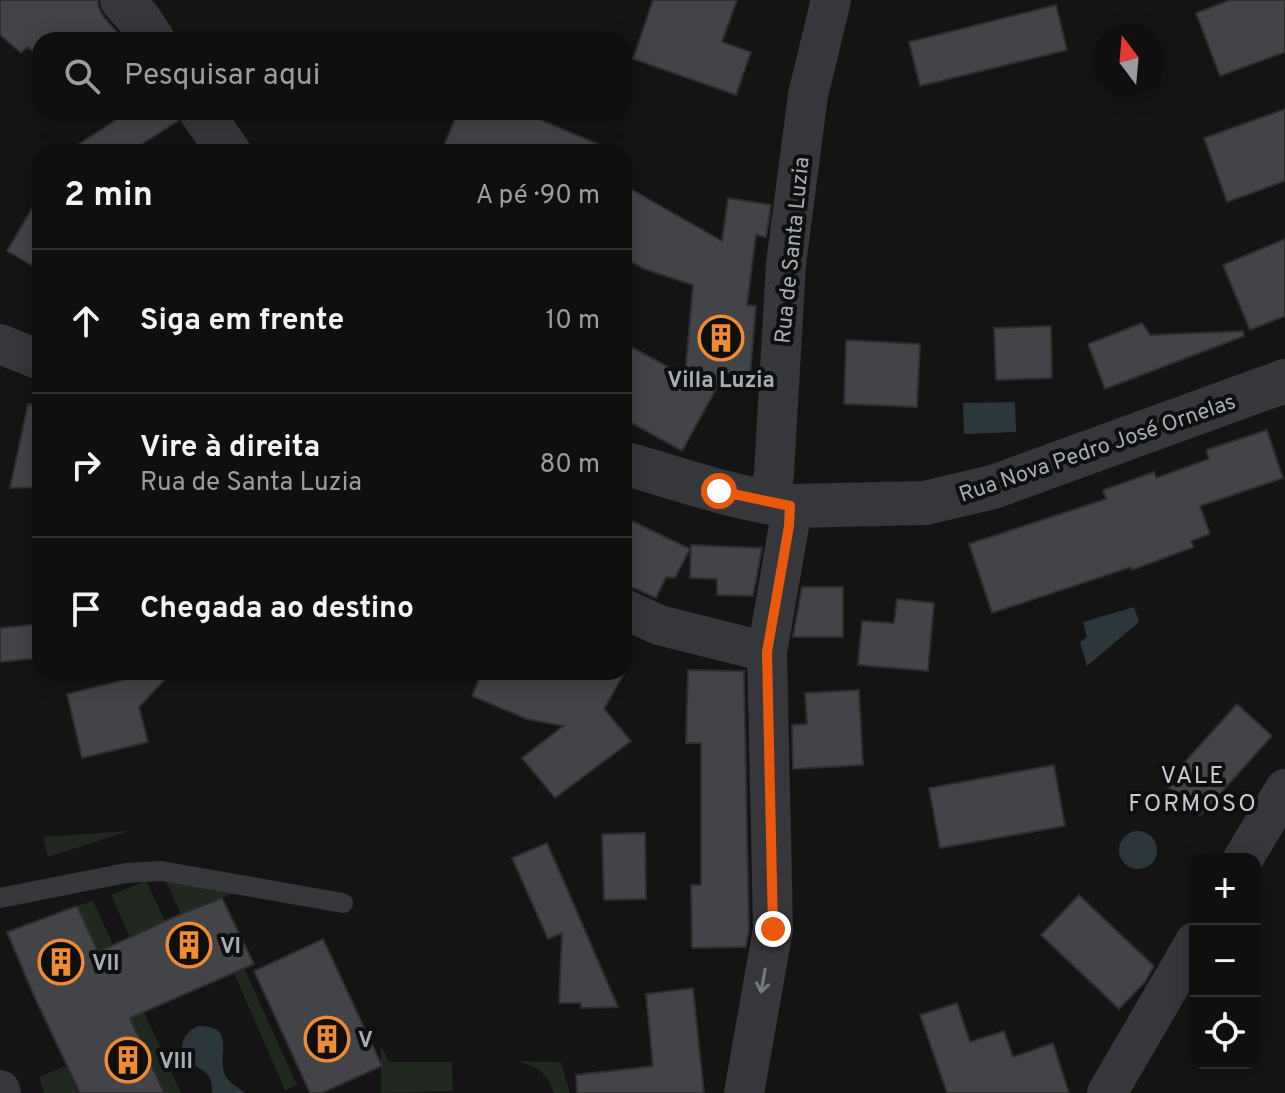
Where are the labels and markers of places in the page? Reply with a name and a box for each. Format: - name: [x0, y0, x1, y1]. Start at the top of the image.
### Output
- building icon: Villa Luzia: [697, 314, 745, 362]
- place label: Villa Luzia: [667, 368, 775, 395]
- building icon: VI: [165, 921, 213, 969]
- place label: VI: [220, 934, 241, 961]
- building icon: VII: [37, 938, 85, 986]
- place label: VII: [92, 951, 120, 978]
- building icon: V: [303, 1015, 351, 1063]
- place label: V: [358, 1028, 373, 1055]
- building icon: VIII: [104, 1036, 152, 1084]
- place label: VIII: [159, 1049, 193, 1076]

